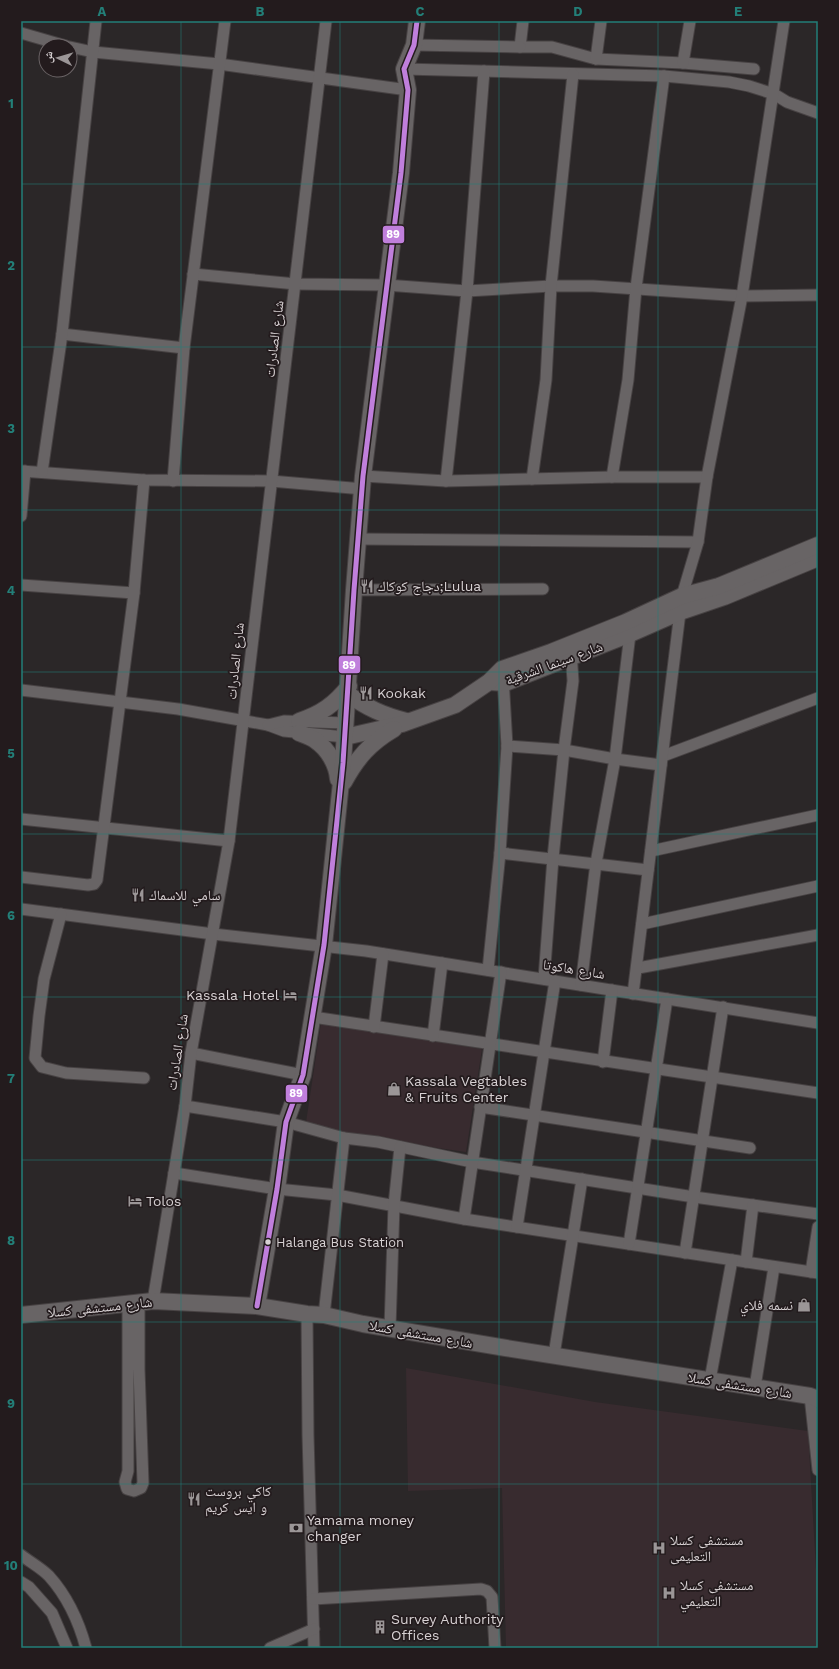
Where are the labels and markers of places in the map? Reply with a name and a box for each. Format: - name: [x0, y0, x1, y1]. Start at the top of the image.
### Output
- restaurant icon: دجاج كوكاك;Lulua: [359, 578, 375, 594]
- place label: دجاج كوكاك;Lulua: [378, 578, 481, 596]
- restaurant icon: Kookak: [358, 685, 374, 701]
- place label: Kookak: [377, 685, 426, 701]
- restaurant icon: سامي للاسماك: [130, 887, 146, 903]
- place label: سامي للاسماك: [149, 887, 220, 907]
- place label: Kassala Hotel: [186, 987, 280, 1003]
- hotel icon: Kassala Hotel: [282, 987, 298, 1003]
- place label: Kassala Vegtables & Fruits Center: [405, 1073, 527, 1105]
- shop icon: Kassala Vegtables & Fruits Center: [386, 1081, 402, 1097]
- hotel icon: Tolos: [127, 1193, 143, 1209]
- place label: Tolos: [146, 1193, 181, 1209]
- place label: Halanga Bus Station: [276, 1235, 404, 1250]
- marker: Halanga Bus Station: [263, 1237, 273, 1247]
- place label: نسمه فلاي: [740, 1297, 793, 1317]
- shop icon: نسمه فلاي: [796, 1297, 812, 1313]
- place label: كاكي بروست و ايس كريم: [205, 1483, 271, 1517]
- restaurant icon: كاكي بروست و ايس كريم: [186, 1491, 202, 1507]
- place label: Yamama money changer: [307, 1512, 415, 1544]
- bank icon: Yamama money changer: [288, 1520, 304, 1536]
- place label: مستشفى كسلا التعليمى: [670, 1532, 743, 1565]
- hospital icon: مستشفى كسلا التعليمى: [651, 1540, 667, 1556]
- place label: مستشفى كسلا التعليمي: [680, 1577, 753, 1613]
- hospital icon: مستشفى كسلا التعليمي: [661, 1585, 677, 1601]
- place label: Survey Authority Offices: [391, 1611, 504, 1643]
- building icon: Survey Authority Offices: [372, 1619, 388, 1635]

